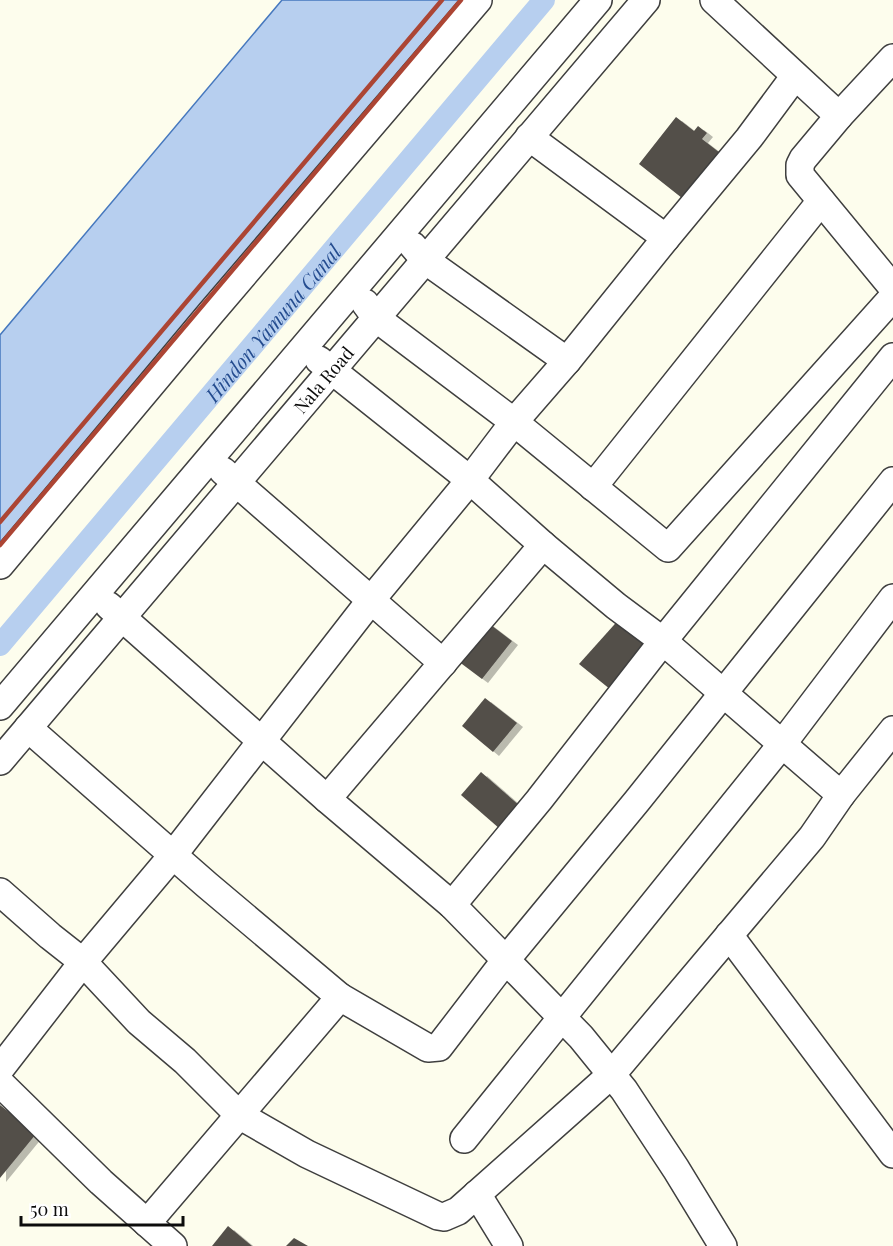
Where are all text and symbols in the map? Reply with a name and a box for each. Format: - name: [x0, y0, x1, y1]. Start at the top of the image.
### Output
- water label: Hindon Yamuna Canal: [197, 237, 347, 407]
- street label: Nala Road: [288, 341, 359, 418]
- scale bar: [21, 1189, 183, 1227]
- text: 50 m: [30, 1197, 69, 1221]

